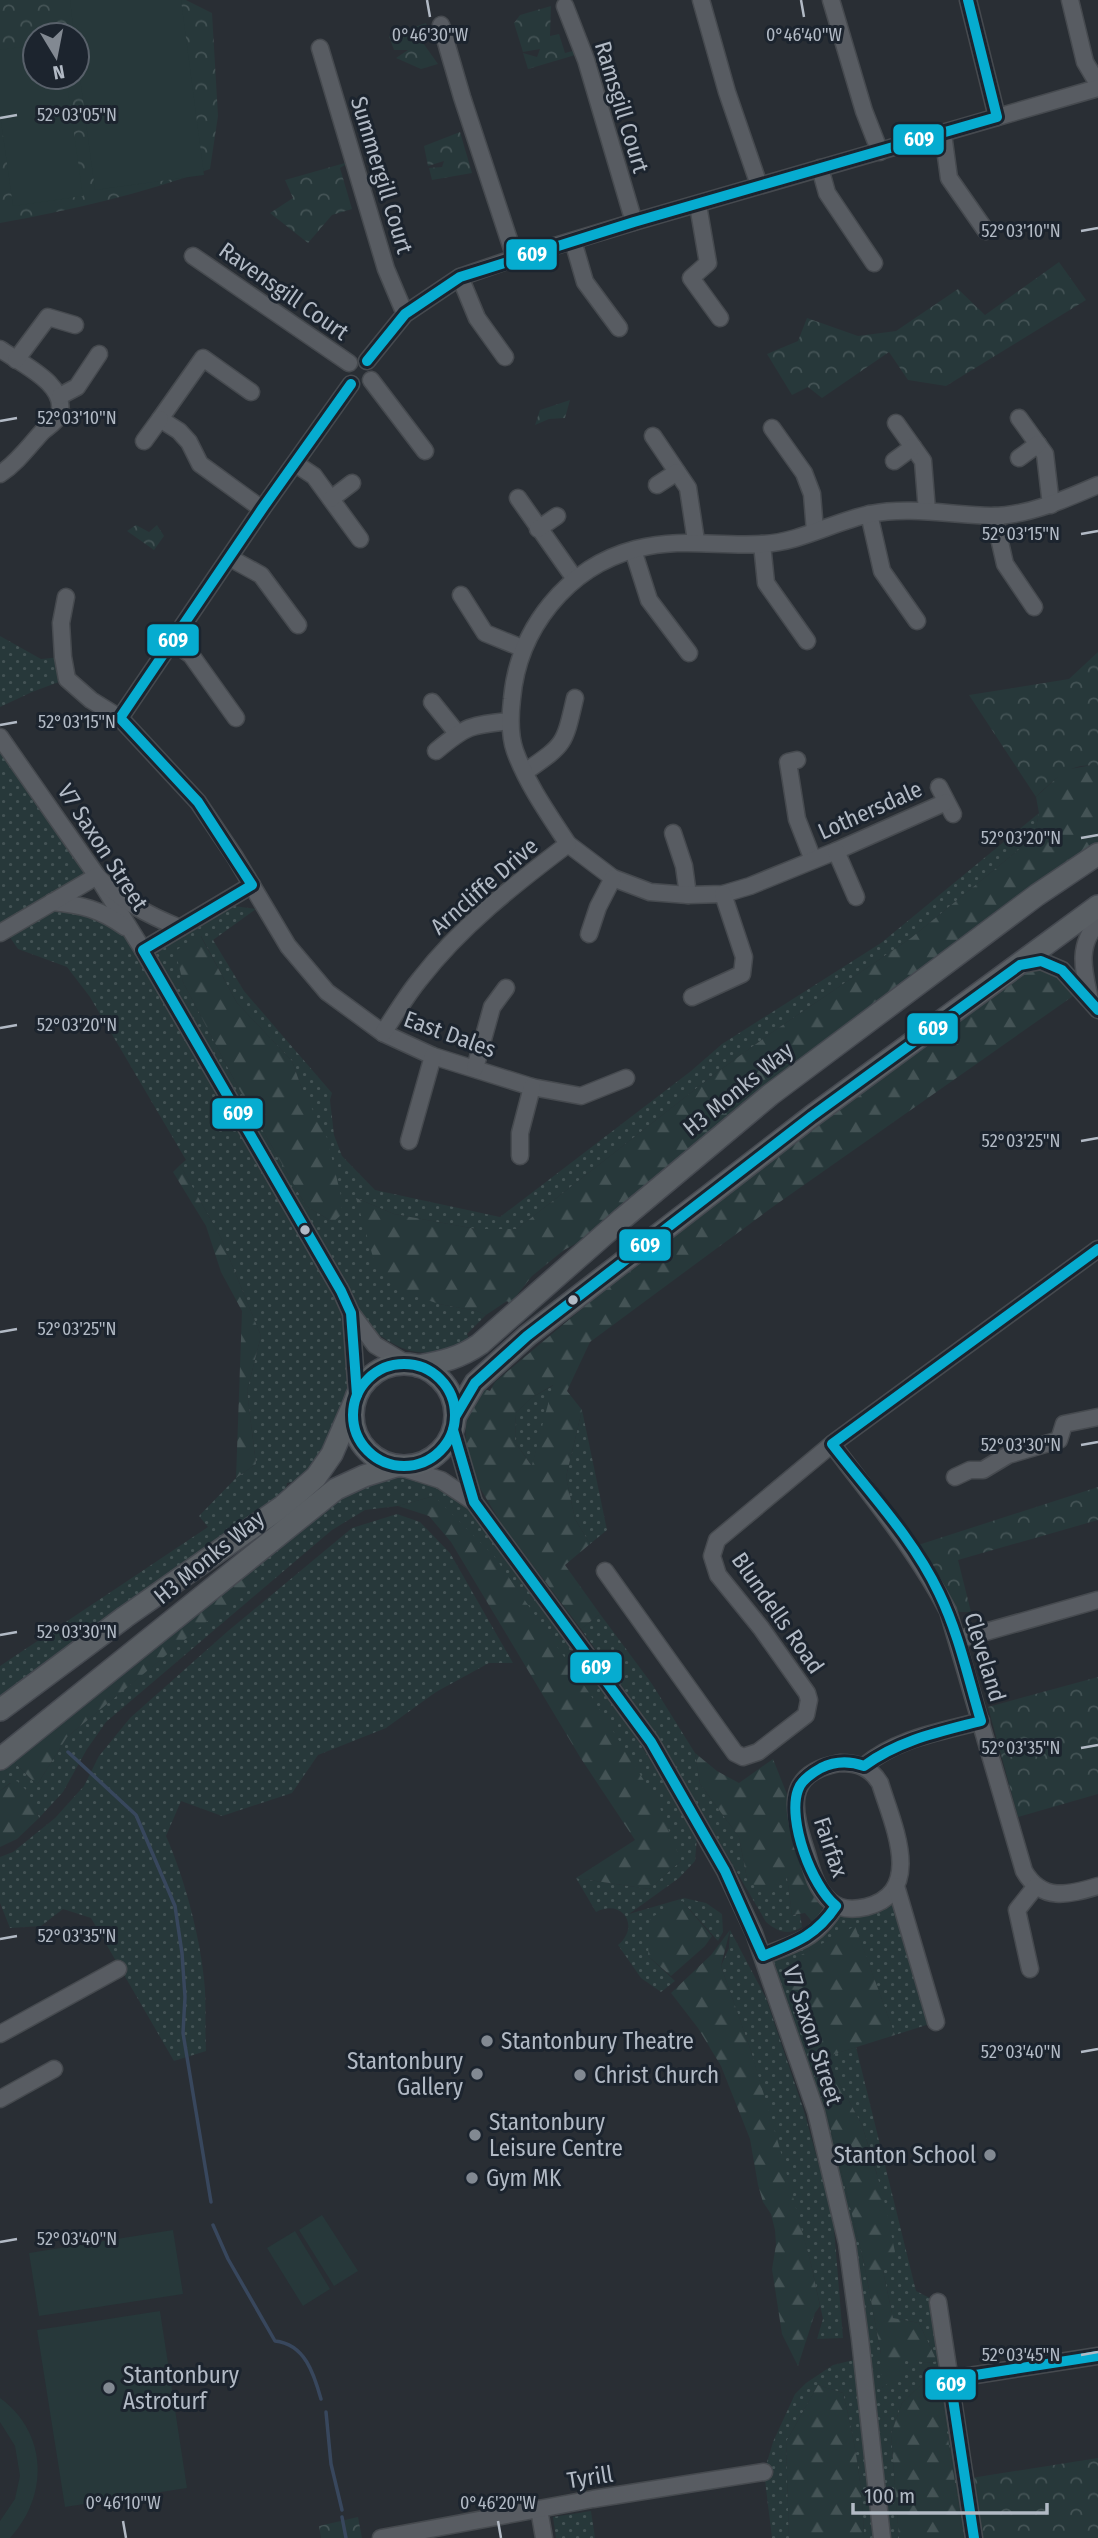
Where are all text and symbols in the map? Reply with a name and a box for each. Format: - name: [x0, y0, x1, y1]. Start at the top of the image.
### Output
- north arrow: [21, 21, 91, 91]
- text: 0°46'30"W: [392, 24, 469, 46]
- text: 0°46'40"W: [766, 24, 843, 46]
- street label: Ramsgill Court: [589, 38, 655, 177]
- text: N: [51, 60, 66, 85]
- street label: Summergill Court: [345, 93, 419, 257]
- text: 52°03'05"N: [37, 104, 117, 126]
- line badge: 609: [892, 123, 945, 156]
- text: 609: [904, 128, 934, 151]
- text: 52°03'10"N: [981, 220, 1061, 242]
- street label: Ravensgill Court: [214, 236, 355, 346]
- line badge: 609: [505, 238, 558, 271]
- text: 609: [517, 243, 547, 266]
- text: 52°03'10"N: [37, 407, 117, 429]
- text: 52°03'15"N: [982, 523, 1060, 545]
- line badge: 609: [146, 623, 200, 657]
- text: 609: [158, 629, 188, 652]
- text: 52°03'15"N: [38, 711, 116, 733]
- street label: Lothersdale: [814, 775, 926, 845]
- street label: V7 Saxon Street: [52, 779, 155, 916]
- text: 52°03'20"N: [981, 827, 1061, 849]
- street label: Arncliffe Drive: [425, 832, 543, 940]
- street label: East Dales: [400, 1004, 500, 1064]
- line badge: 609: [906, 1012, 959, 1045]
- text: 52°03'20"N: [37, 1014, 117, 1036]
- text: 609: [918, 1017, 948, 1040]
- street label: H3 Monks Way: [677, 1036, 799, 1142]
- line badge: 609: [211, 1097, 264, 1130]
- text: 609: [223, 1102, 253, 1125]
- text: 52°03'25"N: [982, 1130, 1060, 1152]
- unlabelled marker: [298, 1223, 312, 1237]
- line badge: 609: [618, 1228, 672, 1262]
- text: 609: [630, 1234, 660, 1257]
- unlabelled marker: [566, 1293, 580, 1307]
- text: 52°03'25"N: [38, 1318, 116, 1340]
- text: 52°03'30"N: [981, 1434, 1061, 1456]
- street label: H3 Monks Way: [148, 1504, 270, 1610]
- street label: Blundells Road: [726, 1547, 830, 1679]
- street label: Cleveland: [958, 1609, 1012, 1705]
- text: 52°03'30"N: [37, 1621, 117, 1643]
- line badge: 609: [569, 1651, 623, 1684]
- text: 609: [581, 1656, 611, 1679]
- text: 52°03'35"N: [982, 1737, 1060, 1759]
- street label: Fairfax: [808, 1813, 854, 1881]
- text: 52°03'35"N: [38, 1925, 116, 1947]
- street label: V7 Saxon Street: [777, 1962, 849, 2109]
- place label: Stantonbury Theatre: [501, 2027, 694, 2055]
- marker: Stantonbury Theatre: [479, 2033, 495, 2049]
- text: 52°03'40"N: [981, 2041, 1061, 2063]
- place label: Stantonbury Gallery: [347, 2047, 464, 2101]
- place label: Christ Church: [594, 2061, 719, 2089]
- marker: Stantonbury Gallery: [469, 2066, 485, 2082]
- marker: Christ Church: [572, 2067, 588, 2083]
- place label: Stantonbury Leisure Centre: [489, 2108, 623, 2162]
- marker: Stantonbury Leisure Centre: [467, 2127, 483, 2143]
- place label: Stanton School: [833, 2141, 976, 2169]
- marker: Stanton School: [982, 2147, 998, 2163]
- place label: Gym MK: [486, 2164, 562, 2192]
- marker: Gym MK: [464, 2170, 480, 2186]
- text: 52°03'40"N: [37, 2228, 117, 2250]
- text: 52°03'45"N: [982, 2344, 1060, 2366]
- place label: Stantonbury Astroturf: [123, 2361, 240, 2415]
- line badge: 609: [924, 2368, 977, 2401]
- text: 609: [936, 2373, 966, 2396]
- marker: Stantonbury Astroturf: [101, 2380, 117, 2396]
- street label: Tyrill: [565, 2460, 615, 2494]
- scale bar: [853, 2472, 1047, 2516]
- text: 100 m: [864, 2483, 915, 2509]
- text: 0°46'10"W: [85, 2492, 161, 2514]
- text: 0°46'20"W: [460, 2492, 537, 2514]

